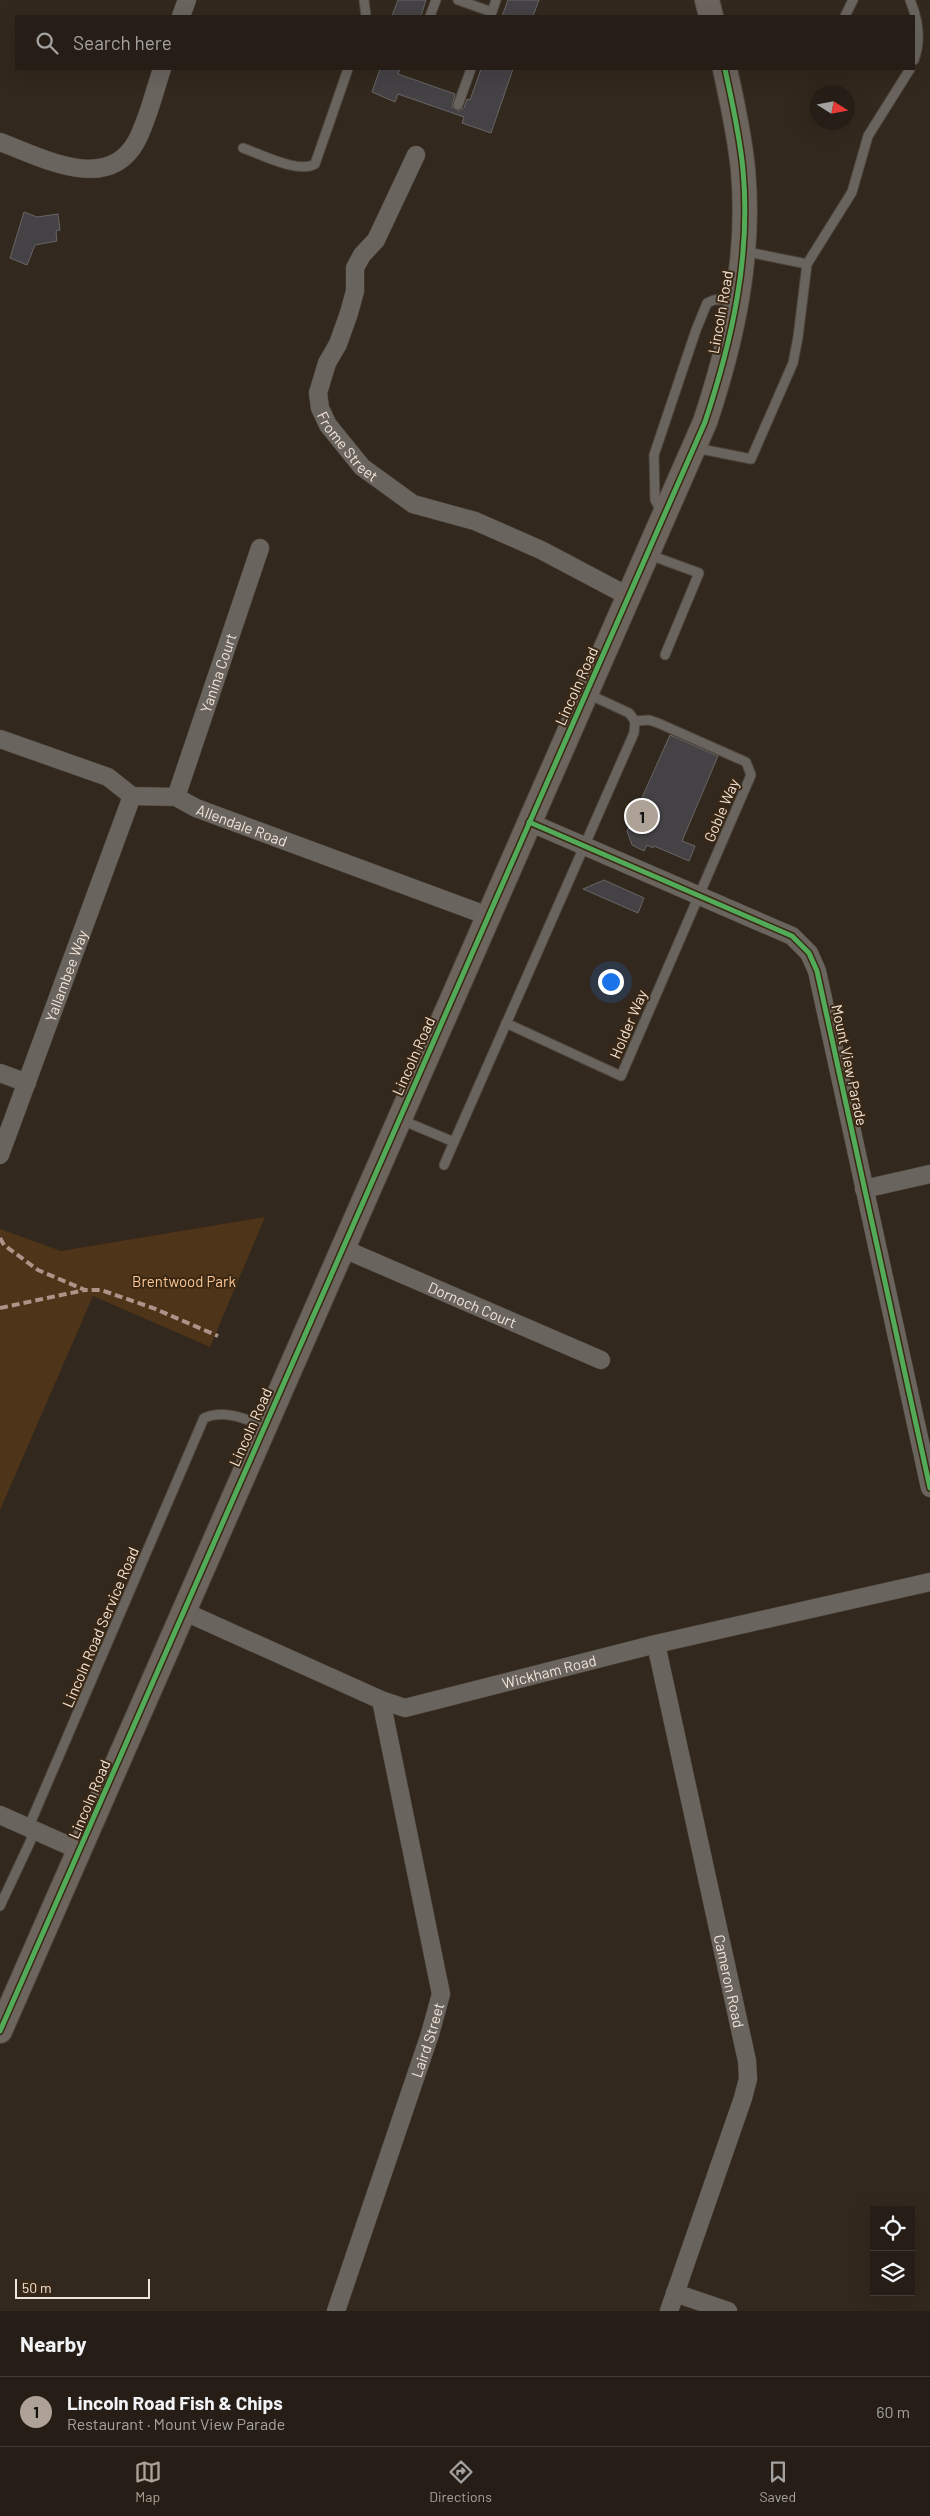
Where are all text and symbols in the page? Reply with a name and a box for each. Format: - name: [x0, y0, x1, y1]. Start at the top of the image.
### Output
- search box: [15, 15, 915, 70]
- icon: search: [33, 29, 61, 57]
- text: Search here: [73, 31, 172, 54]
- north arrow: [810, 85, 855, 130]
- street label: Lincoln Road: [704, 269, 736, 355]
- street label: Frome Street: [314, 408, 382, 485]
- street label: Yanina Court: [196, 631, 240, 715]
- street label: Lincoln Road: [551, 644, 601, 728]
- street label: Goble Way: [700, 776, 742, 844]
- pin: 1: [626, 797, 658, 835]
- street label: Allendale Road: [194, 800, 290, 850]
- street label: Yallambee Way: [41, 927, 91, 1024]
- your location: [598, 969, 624, 995]
- street label: Holder Way: [605, 987, 651, 1061]
- street label: Mount View Parade: [828, 1003, 872, 1127]
- street label: Lincoln Road: [388, 1014, 438, 1098]
- park label: Brentwood Park: [132, 1272, 236, 1290]
- street label: Dornoch Court: [426, 1278, 519, 1332]
- street label: Lincoln Road: [225, 1385, 275, 1469]
- street label: Lincoln Road Service Road: [58, 1544, 142, 1710]
- street label: Wickham Road: [500, 1651, 598, 1692]
- street label: Lincoln Road: [64, 1757, 114, 1841]
- street label: Cameron Road: [711, 1933, 748, 2029]
- street label: Laird Street: [407, 2000, 447, 2080]
- map controls: [870, 2206, 915, 2296]
- button: locate: [870, 2206, 915, 2251]
- button: layers: [870, 2251, 915, 2296]
- scale bar: [15, 2276, 150, 2299]
- text: 50 m: [22, 2279, 51, 2296]
- text: Nearby: [20, 2331, 86, 2356]
- text: Lincoln Road Fish & Chips: [67, 2391, 283, 2414]
- text: 1: [33, 2402, 39, 2421]
- text: 60 m: [876, 2402, 910, 2421]
- text: Restaurant · Mount View Parade: [67, 2414, 285, 2433]
- tab: Map: [134, 2458, 162, 2505]
- tab: Directions: [429, 2458, 492, 2505]
- tab: Saved: [759, 2458, 796, 2505]

